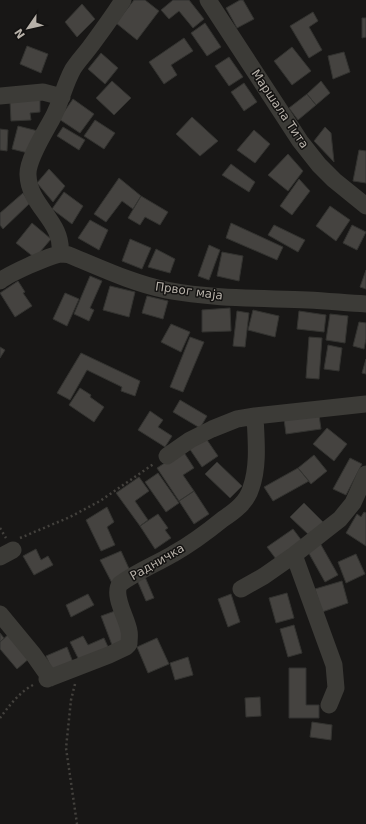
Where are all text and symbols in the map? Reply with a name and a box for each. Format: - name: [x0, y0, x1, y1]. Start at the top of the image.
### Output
- north arrow: [8, 8, 48, 48]
- text: N: [12, 26, 28, 41]
- street label: Маршала Тита: [248, 67, 312, 151]
- street label: Првог маја: [154, 279, 224, 303]
- street label: Радничка: [127, 541, 187, 583]

